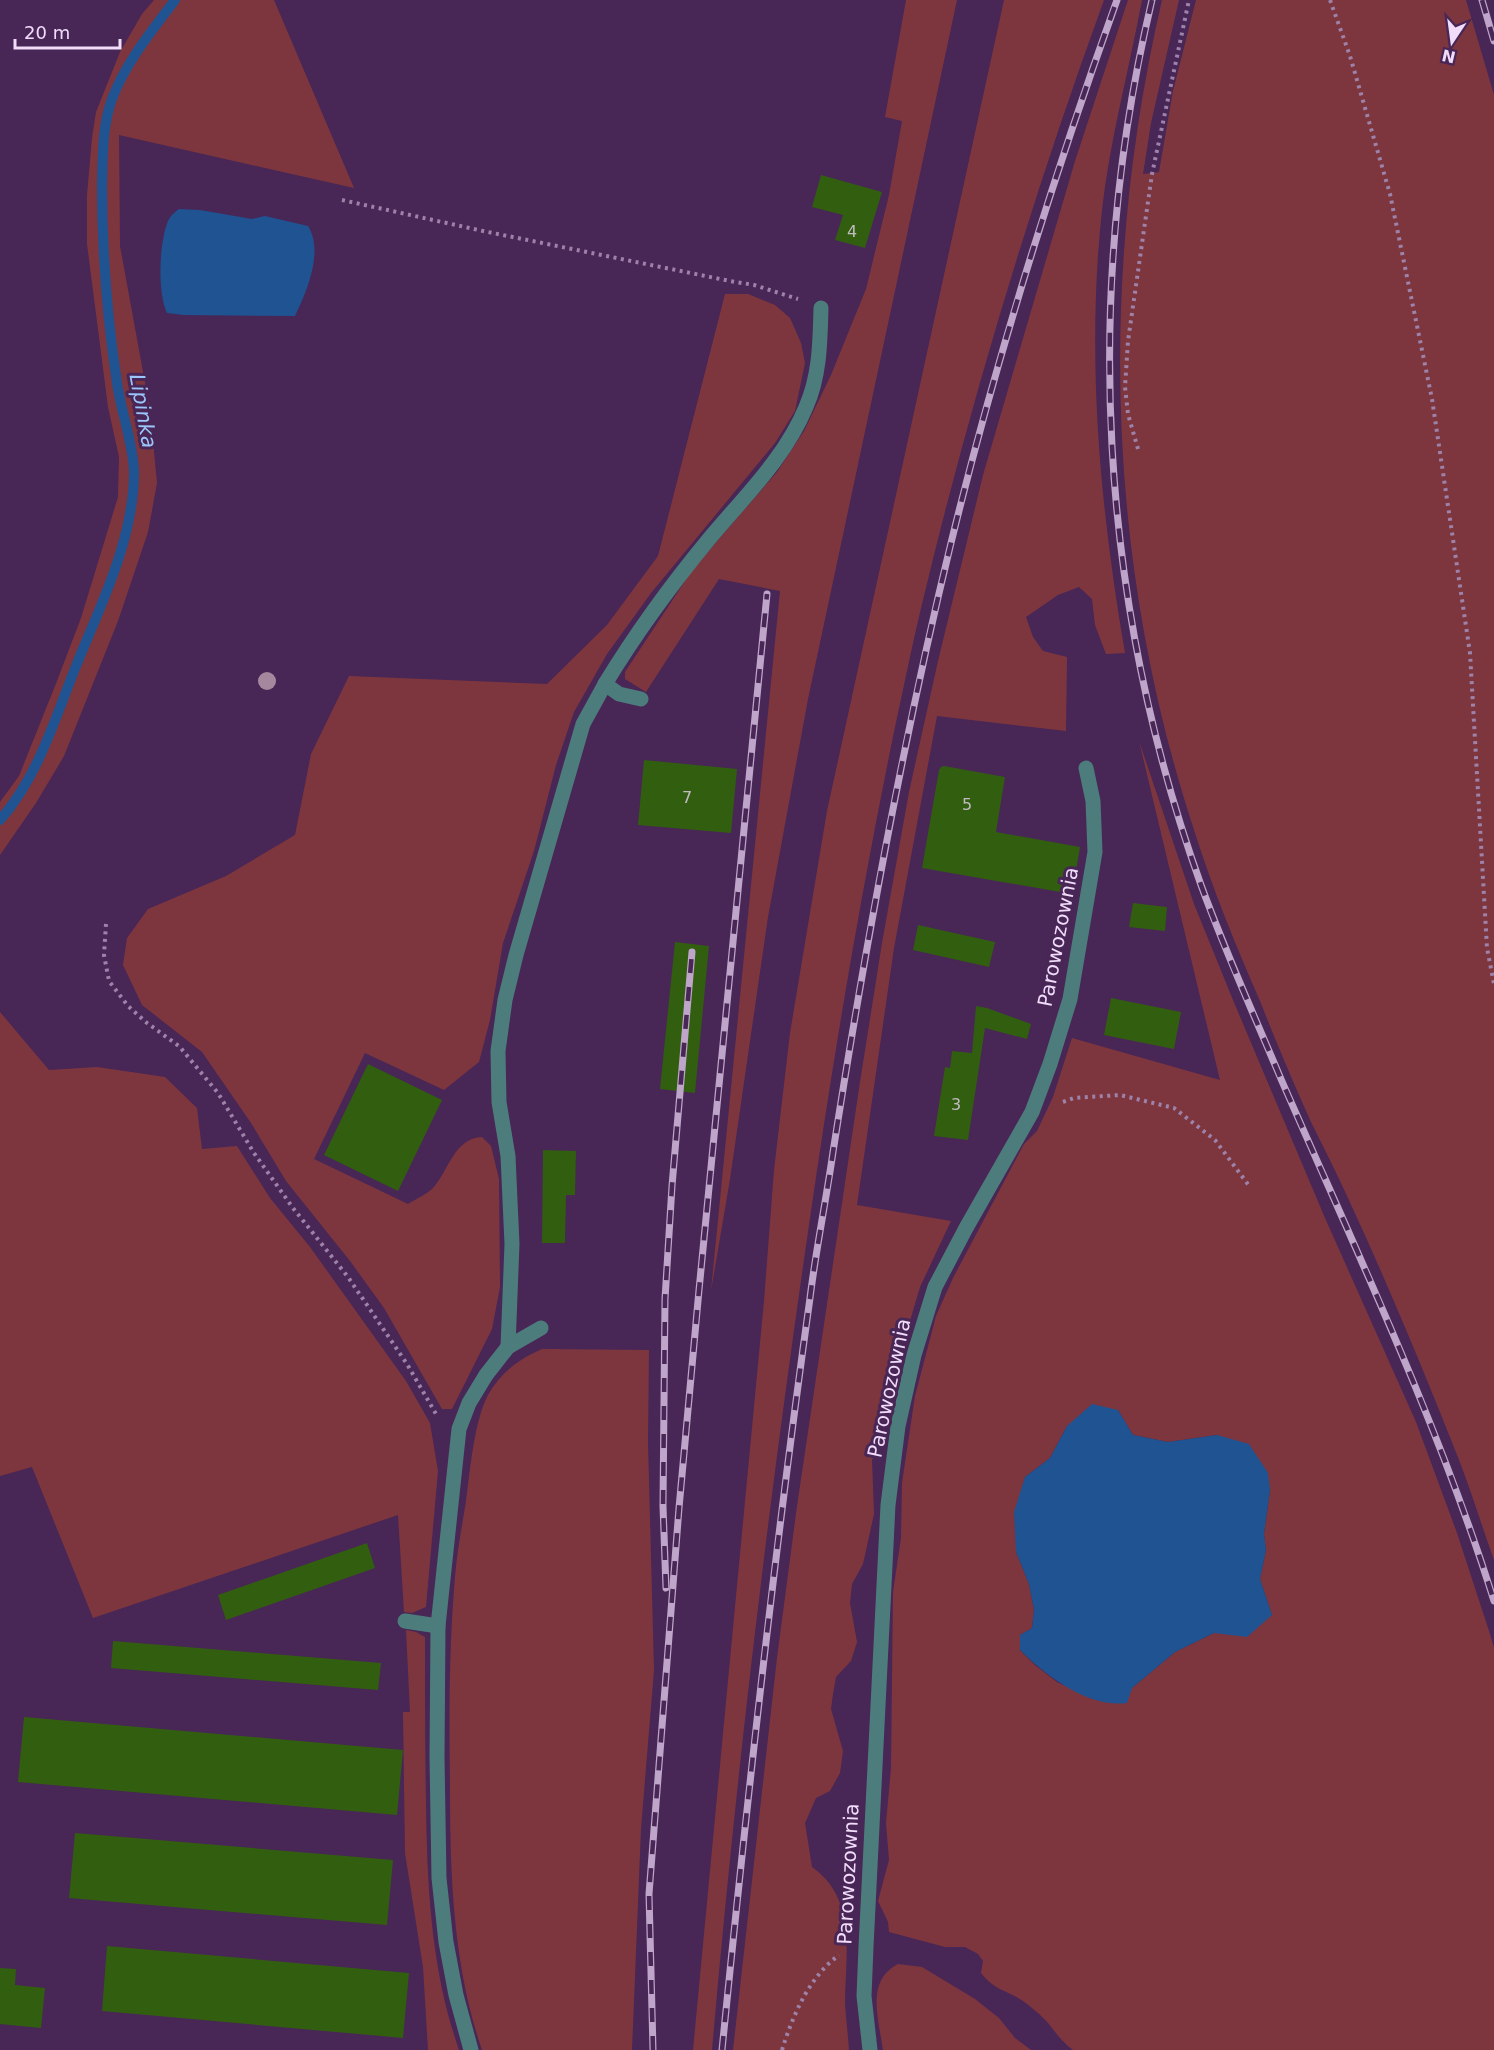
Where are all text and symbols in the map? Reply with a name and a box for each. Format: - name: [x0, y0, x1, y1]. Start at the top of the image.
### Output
- scale bar: [15, 12, 120, 50]
- north arrow: [1422, 12, 1482, 72]
- text: 20 m: [24, 22, 70, 43]
- text: N: [1440, 45, 1457, 67]
- house number: 4: [847, 222, 857, 241]
- water label: Lipinka: [125, 372, 161, 450]
- house number: 7: [682, 788, 692, 807]
- house number: 5: [962, 795, 972, 814]
- street label: Parowozownia: [1033, 865, 1083, 1009]
- house number: 3: [951, 1095, 961, 1114]
- street label: Parowozownia: [863, 1316, 915, 1460]
- street label: Parowozownia: [832, 1803, 864, 1945]

